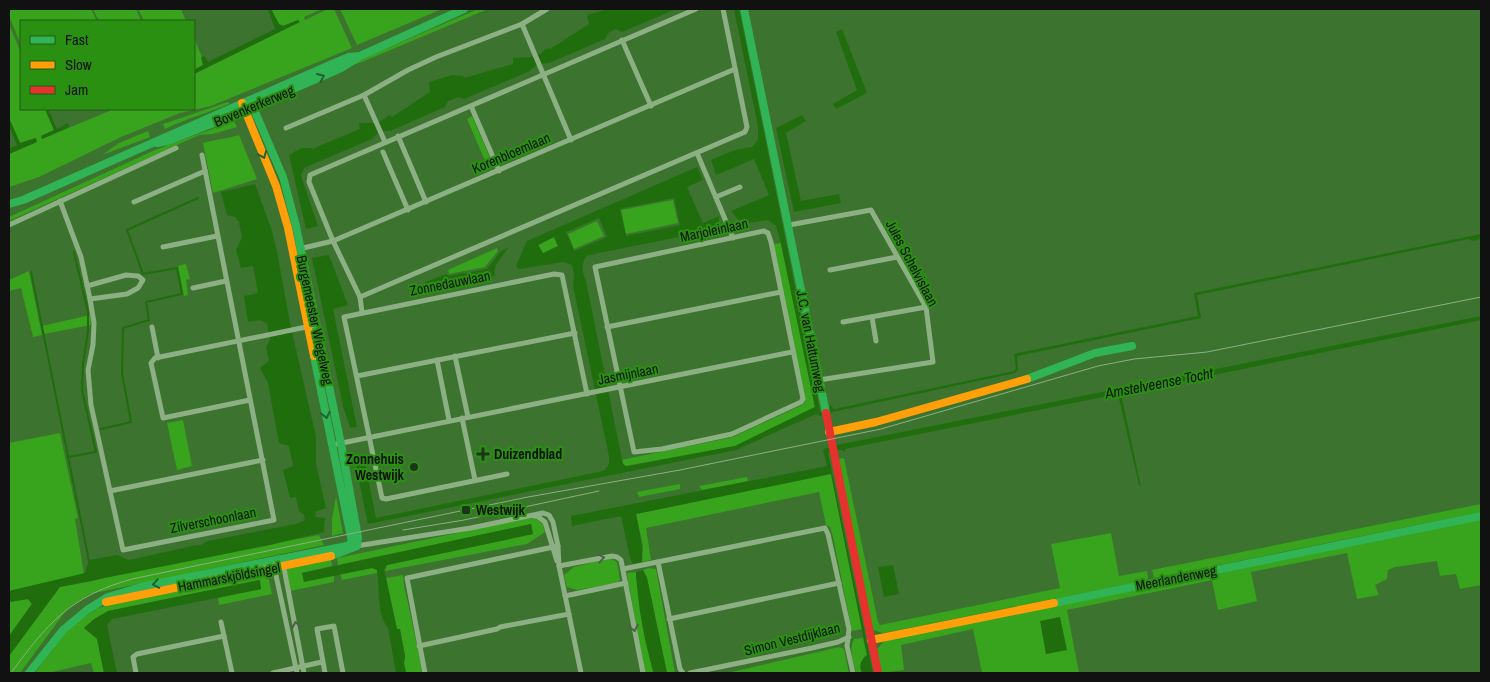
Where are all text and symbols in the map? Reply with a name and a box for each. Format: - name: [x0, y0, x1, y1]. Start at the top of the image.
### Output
- legend: [20, 20, 195, 110]
- text: Fast: [65, 29, 89, 50]
- text: Slow: [65, 54, 92, 75]
- one-way arrow: [316, 73, 325, 84]
- text: Jam: [65, 79, 88, 100]
- street label: Bovenkerkerweg: [211, 81, 297, 131]
- street label: Korenbloemlaan: [469, 128, 553, 178]
- one-way arrow: [257, 150, 267, 159]
- street label: Marjoleinlaan: [678, 214, 750, 246]
- street label: Jules Schelvislaan: [882, 217, 942, 309]
- street label: Burgemeester Wiegelweg: [292, 254, 338, 387]
- street label: Zonnedauwlaan: [408, 266, 492, 300]
- street label: J.C. van Hattumweg: [792, 289, 830, 394]
- street label: Jasmijnlaan: [596, 359, 660, 389]
- water label: Amstelveense Tocht: [1102, 362, 1215, 404]
- one-way arrow: [320, 410, 331, 419]
- place label: Duizendblad: [494, 445, 562, 463]
- marker: Duizendblad: [476, 447, 490, 461]
- place label: Zonnehuis Westwijk: [346, 450, 405, 484]
- marker: Zonnehuis Westwijk: [408, 461, 420, 473]
- place label: Westwijk: [476, 501, 526, 519]
- street label: Zilverschoonlaan: [168, 503, 258, 537]
- marker: Westwijk: [460, 504, 472, 516]
- one-way arrow: [597, 553, 606, 563]
- street label: Hammarskjöldsingel: [176, 558, 282, 596]
- street label: Meerlandenweg: [1134, 561, 1218, 595]
- one-way arrow: [152, 578, 160, 588]
- street label: Simon Vestdijklaan: [742, 618, 842, 660]
- one-way arrow: [291, 621, 301, 630]
- one-way arrow: [629, 624, 639, 632]

